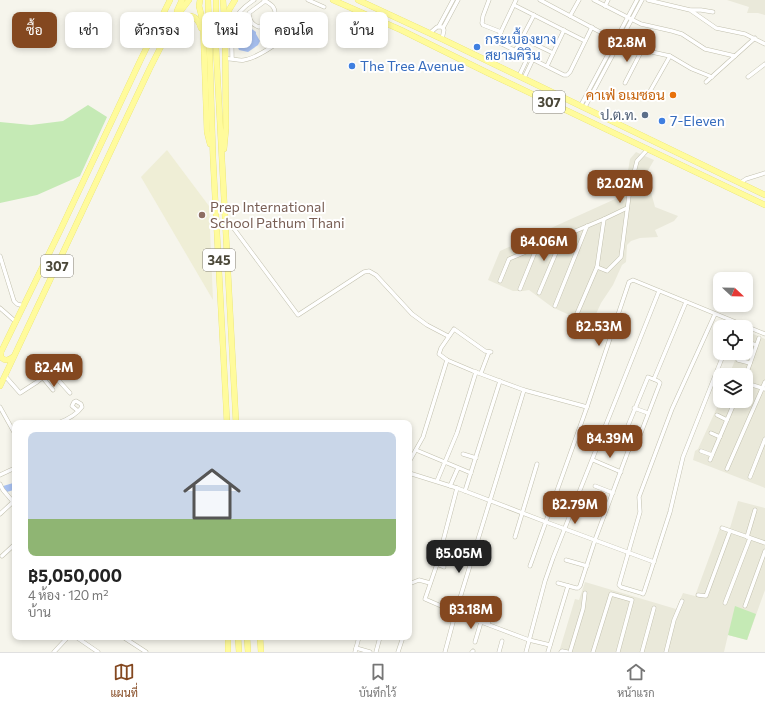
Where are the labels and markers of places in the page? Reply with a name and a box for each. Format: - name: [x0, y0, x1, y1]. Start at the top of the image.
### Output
- place label: กระเบื้องยาง สยามคิริน: [485, 27, 556, 63]
- pin: ฿2.8M: [599, 29, 655, 63]
- marker: กระเบื้องยาง สยามคิริน: [472, 42, 482, 52]
- place label: The Tree Avenue: [360, 57, 464, 74]
- marker: The Tree Avenue: [347, 61, 357, 71]
- place label: คาเฟ่ อเมซอน: [586, 86, 665, 103]
- marker: คาเฟ่ อเมซอน: [668, 90, 678, 100]
- place label: ป.ต.ท.: [600, 106, 637, 123]
- marker: ป.ต.ท.: [640, 110, 650, 120]
- place label: 7-Eleven: [670, 112, 725, 129]
- marker: 7-Eleven: [657, 116, 667, 126]
- pin: ฿2.02M: [587, 170, 653, 204]
- place label: Prep International School Pathum Thani: [210, 198, 345, 231]
- marker: Prep International School Pathum Thani: [197, 210, 207, 220]
- pin: ฿4.06M: [511, 228, 577, 262]
- pin: ฿2.53M: [566, 313, 632, 347]
- pin: ฿2.4M: [26, 354, 82, 388]
- pin: ฿4.39M: [577, 425, 643, 459]
- pin: ฿2.79M: [542, 491, 608, 525]
- pin: ฿5.05M: [426, 540, 492, 574]
- pin: ฿3.18M: [438, 596, 504, 630]

